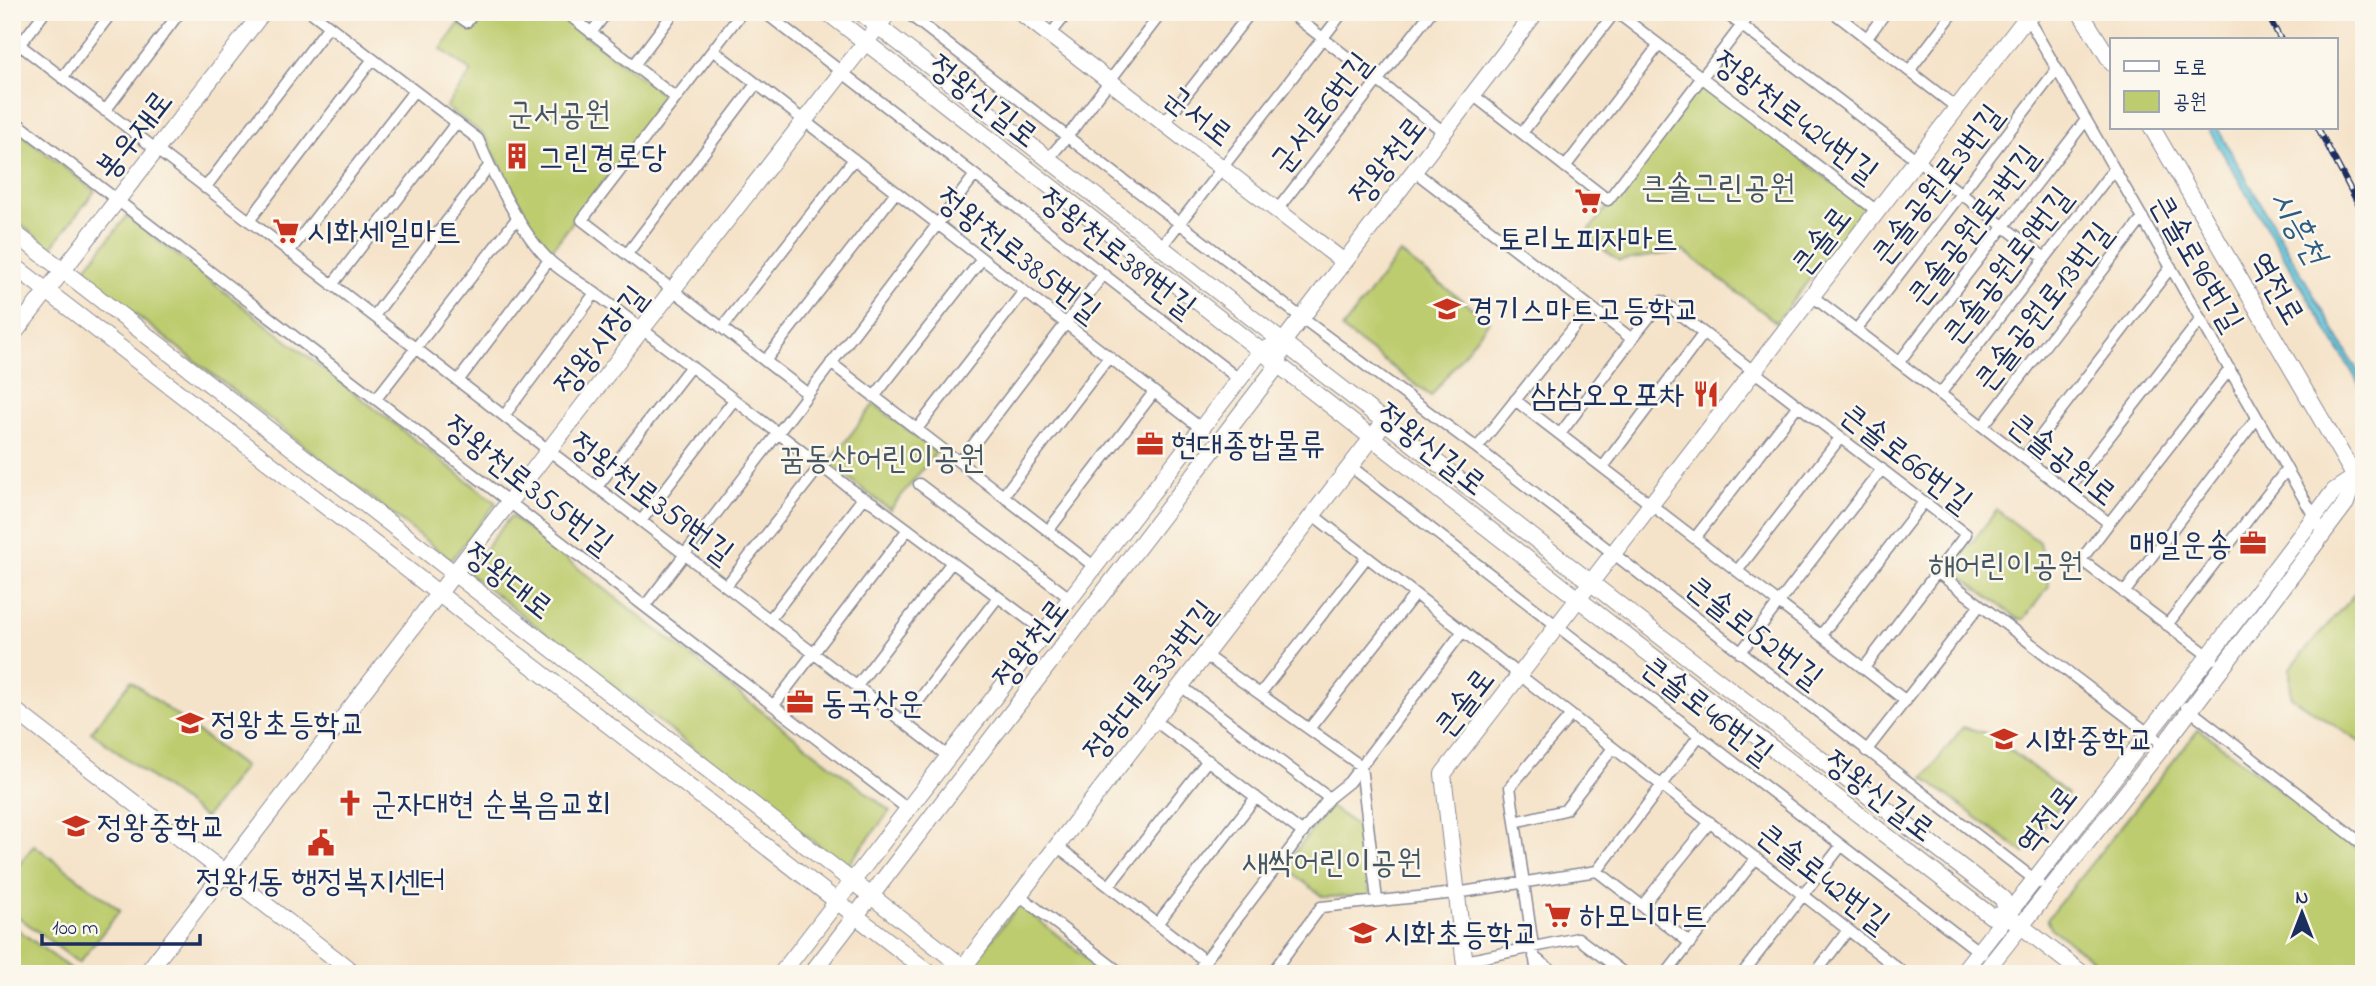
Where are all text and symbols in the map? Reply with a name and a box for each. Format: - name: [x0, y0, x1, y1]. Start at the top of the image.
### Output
- legend: [2110, 38, 2338, 130]
- street label: 정왕천로424번길: [1701, 41, 1887, 197]
- street label: 군서로6번길: [1260, 43, 1385, 185]
- street label: 정왕신길로: [917, 45, 1047, 161]
- text: 도로: [2173, 54, 2207, 84]
- street label: 군서로: [1152, 75, 1242, 160]
- street label: 봉우재로: [86, 81, 186, 191]
- text: 공원: [2173, 88, 2207, 118]
- park label: 군서공원: [508, 93, 611, 140]
- street label: 큰솔공원로3번길: [1861, 95, 2017, 277]
- street label: 정왕천로: [1340, 107, 1440, 217]
- place label: 그린경로당: [538, 136, 667, 183]
- street label: 큰솔공원로7번길: [1897, 136, 2053, 318]
- building icon: 그린경로당: [502, 141, 532, 171]
- park label: 큰솔근린공원: [1641, 166, 1795, 213]
- street label: 정왕천로385번길: [924, 177, 1109, 336]
- street label: 정왕천로389번길: [1027, 178, 1205, 332]
- street label: 큰솔공원로9번길: [1932, 178, 2086, 356]
- water label: 시흥천: [2256, 182, 2339, 277]
- supermarket icon: 토리노피자마트: [1573, 186, 1603, 216]
- street label: 큰솔로96번길: [2137, 186, 2253, 342]
- street label: 큰솔로: [1780, 197, 1865, 287]
- place label: 시화세일마트: [307, 211, 462, 258]
- street label: 큰솔공원로13번길: [1964, 213, 2126, 403]
- supermarket icon: 시화세일마트: [271, 216, 301, 246]
- place label: 토리노피자마트: [1498, 218, 1678, 265]
- street label: 역전로: [2235, 245, 2315, 335]
- street label: 정왕시장길: [545, 277, 661, 407]
- place label: 경기스마트고등학교: [1468, 289, 1700, 336]
- school or university icon: 경기스마트고등학교: [1432, 294, 1462, 324]
- place label: 삼삼오오포차: [1531, 374, 1685, 421]
- restaurant icon: 삼삼오오포차: [1691, 379, 1721, 409]
- street label: 정왕신길로: [1365, 393, 1495, 509]
- street label: 큰솔로66번길: [1829, 393, 1981, 527]
- street label: 큰솔공원로: [1996, 402, 2126, 519]
- street label: 정왕천로355번길: [432, 405, 622, 568]
- street label: 정왕천로359번길: [558, 422, 742, 577]
- place label: 현대종합물류: [1171, 424, 1326, 471]
- office icon: 현대종합물류: [1135, 429, 1165, 459]
- park label: 꿈동산어린이공원: [779, 437, 985, 484]
- place label: 매일운송: [2129, 523, 2232, 570]
- office icon: 매일운송: [2238, 528, 2268, 558]
- street label: 정왕대로: [452, 533, 562, 633]
- park label: 해어린이공원: [1929, 544, 2083, 591]
- street label: 큰솔로52번길: [1674, 565, 1832, 702]
- street label: 정왕천로: [983, 590, 1083, 700]
- street label: 정왕대로337번길: [1073, 591, 1230, 773]
- street label: 큰솔로46번길: [1630, 645, 1782, 778]
- street label: 큰솔로: [1423, 659, 1508, 749]
- place label: 동국상운: [821, 682, 924, 729]
- office icon: 동국상운: [785, 687, 815, 717]
- place label: 정왕초등학교: [211, 703, 366, 750]
- school or university icon: 정왕초등학교: [175, 708, 205, 738]
- place label: 시화중학교: [2025, 719, 2154, 766]
- school or university icon: 시화중학교: [1989, 724, 2019, 754]
- street label: 정왕신길로: [1812, 740, 1943, 855]
- street label: 역전로: [2006, 776, 2091, 866]
- place label: 군자대현 순복음교회: [371, 783, 611, 830]
- church icon: 군자대현 순복음교회: [335, 788, 365, 818]
- place label: 정왕중학교: [97, 806, 226, 853]
- school or university icon: 정왕중학교: [61, 811, 91, 841]
- street label: 큰솔로42번길: [1745, 813, 1899, 947]
- public building icon: 정왕1동 행정복지센터: [306, 828, 336, 858]
- park label: 새싹어린이공원: [1242, 841, 1422, 888]
- place label: 정왕1동 행정복지센터: [196, 860, 446, 907]
- north arrow: [2268, 878, 2338, 948]
- text: N: [2296, 885, 2309, 912]
- place label: 하모니마트: [1579, 895, 1708, 942]
- supermarket icon: 하모니마트: [1543, 900, 1573, 930]
- scale bar: [42, 902, 200, 946]
- place label: 시화초등학교: [1384, 913, 1539, 960]
- text: 100 m: [52, 914, 98, 944]
- school or university icon: 시화초등학교: [1348, 918, 1378, 948]

